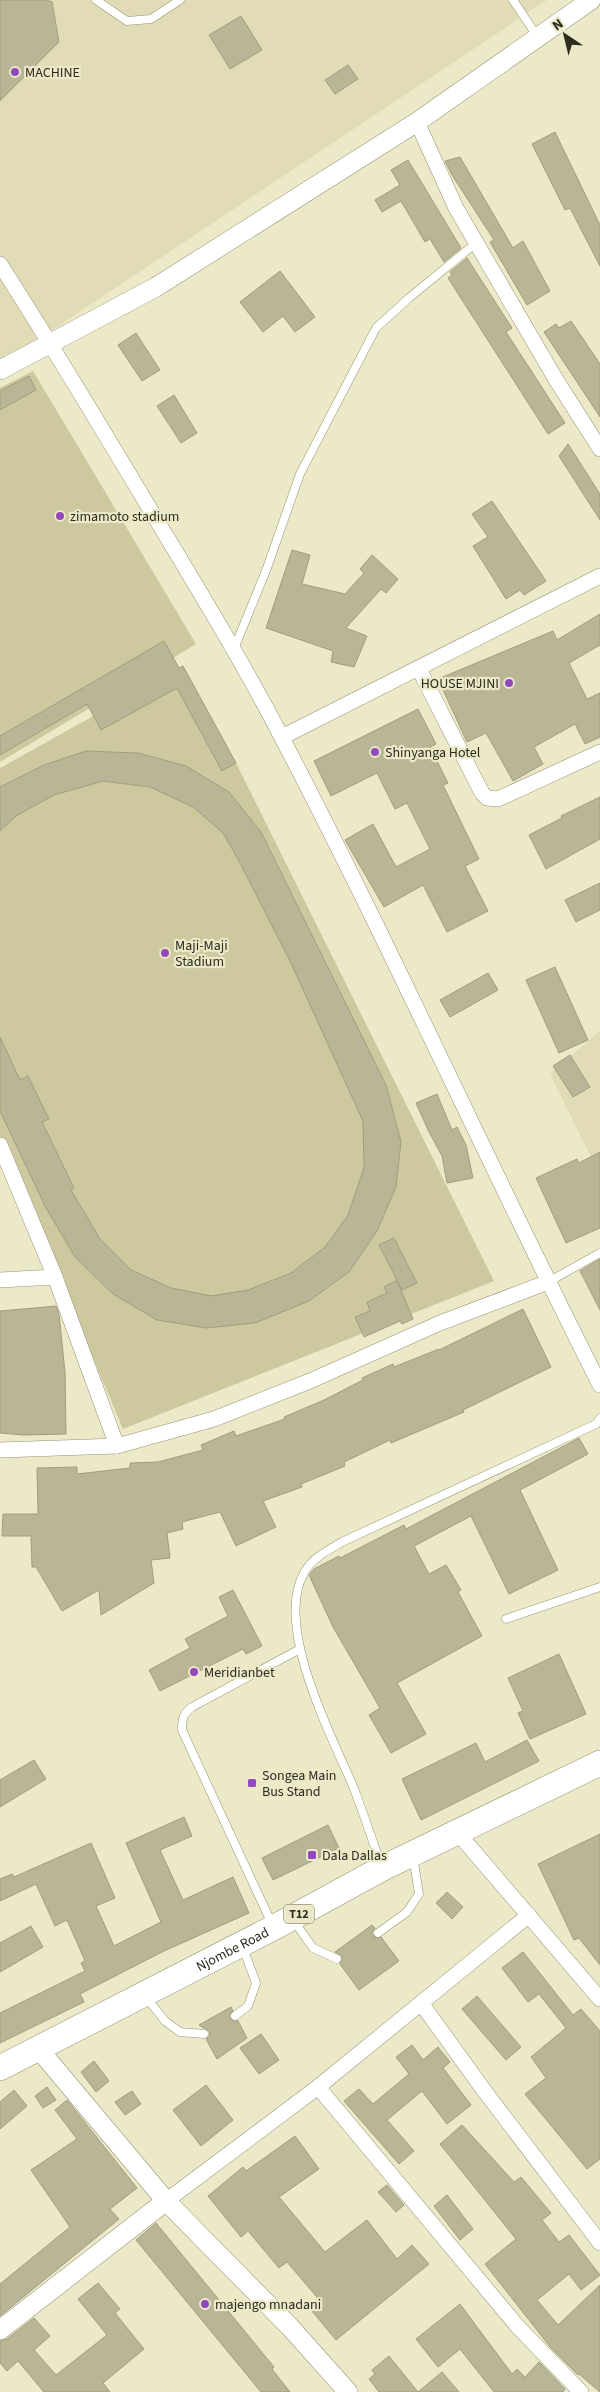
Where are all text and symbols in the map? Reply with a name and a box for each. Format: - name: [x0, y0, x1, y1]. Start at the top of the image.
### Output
- north arrow: [540, 10, 590, 60]
- text: N: [549, 14, 568, 36]
- place label: MACHINE: [25, 63, 80, 83]
- marker: MACHINE: [9, 66, 21, 78]
- place label: zimamoto stadium: [70, 507, 179, 527]
- marker: zimamoto stadium: [54, 510, 66, 522]
- place label: HOUSE MJINI: [421, 674, 499, 694]
- marker: HOUSE MJINI: [503, 677, 515, 689]
- place label: Shinyanga Hotel: [385, 743, 481, 763]
- marker: Shinyanga Hotel: [369, 746, 381, 758]
- place label: Maji-Maji Stadium: [175, 936, 228, 972]
- marker: Maji-Maji Stadium: [159, 947, 171, 959]
- place label: Meridianbet: [204, 1663, 275, 1683]
- marker: Meridianbet: [188, 1666, 200, 1678]
- place label: Songea Main Bus Stand: [262, 1766, 337, 1802]
- marker: Songea Main Bus Stand: [246, 1777, 258, 1789]
- place label: Dala Dallas: [322, 1846, 387, 1866]
- marker: Dala Dallas: [306, 1849, 318, 1861]
- road number: T12: [284, 1905, 314, 1924]
- street label: Njombe Road: [193, 1923, 273, 1977]
- place label: majengo mnadani: [215, 2295, 321, 2315]
- marker: majengo mnadani: [199, 2298, 211, 2310]

